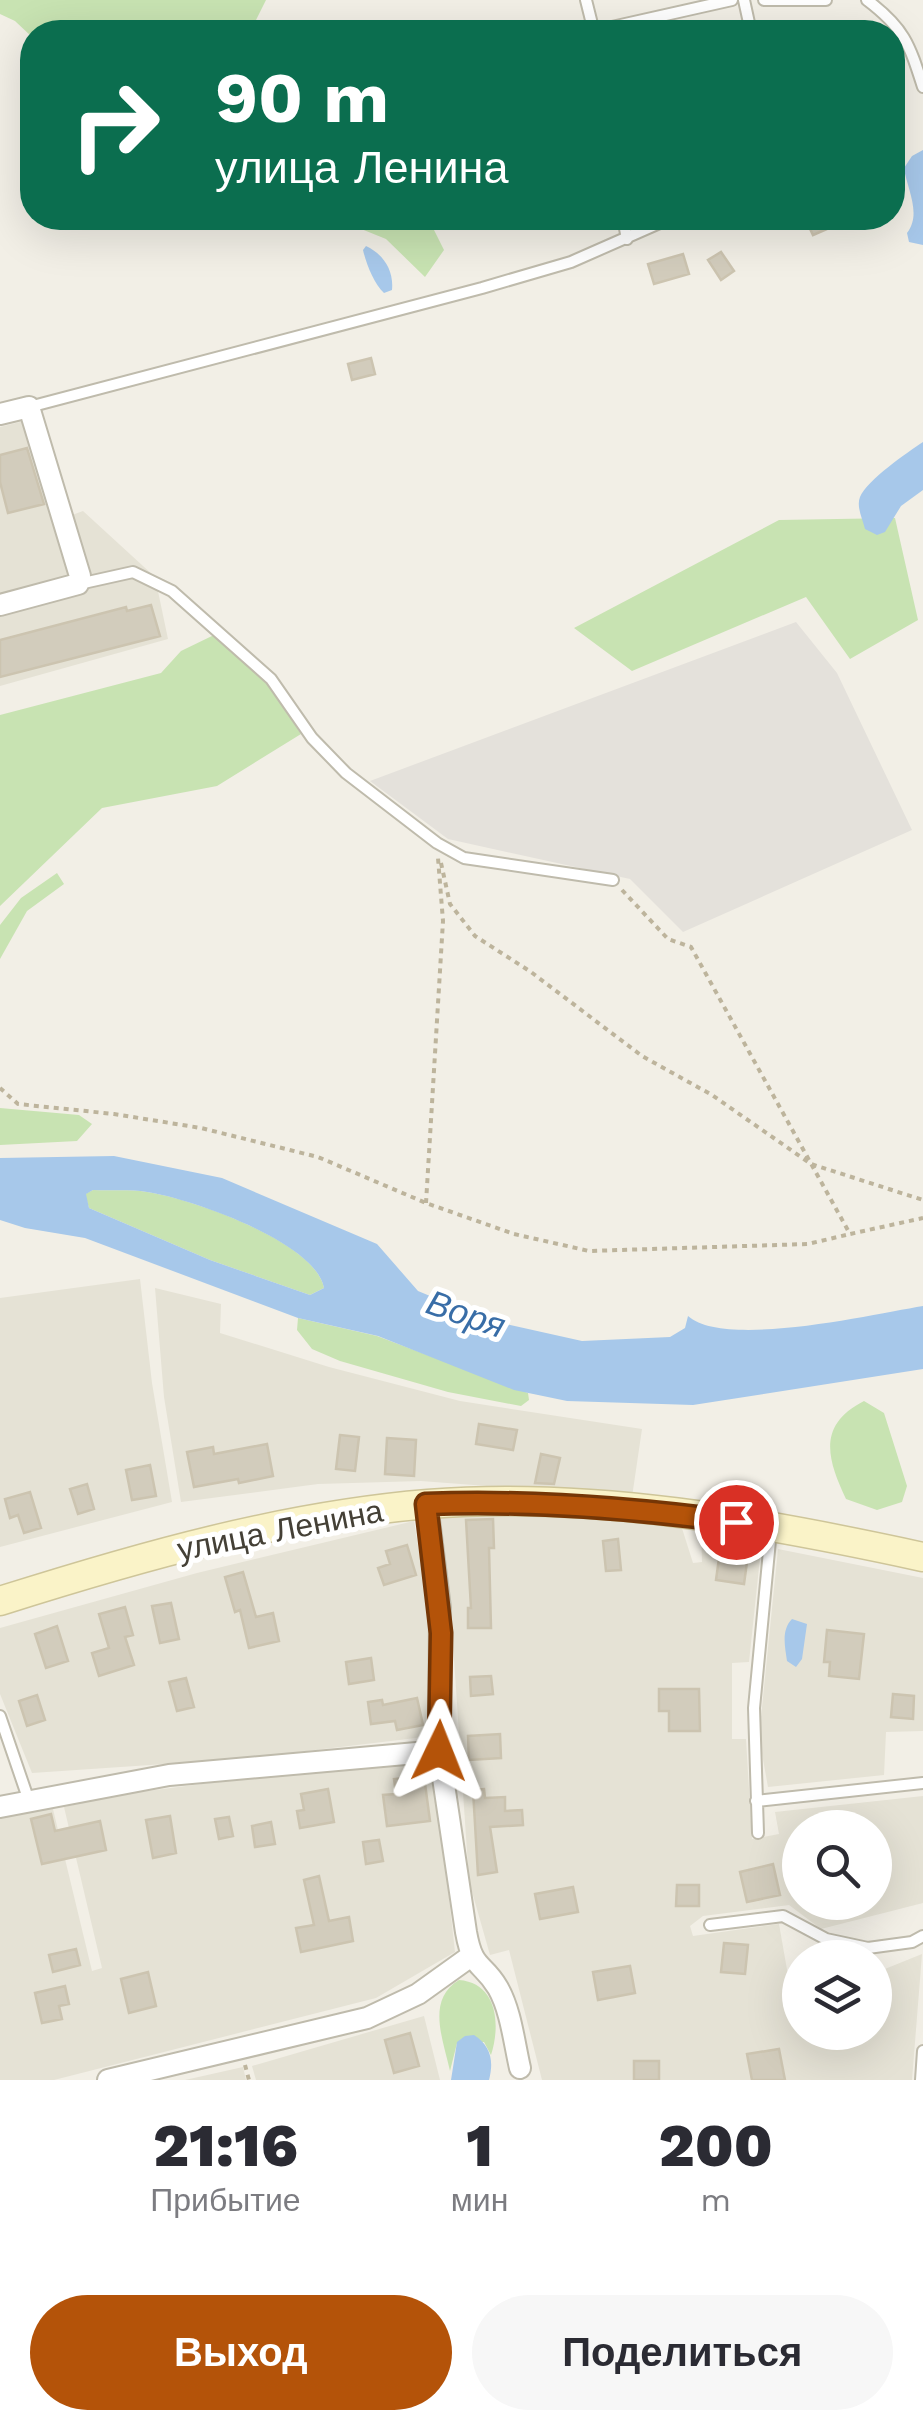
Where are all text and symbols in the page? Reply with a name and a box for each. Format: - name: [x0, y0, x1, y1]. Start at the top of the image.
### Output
- text: 90 m: [215, 57, 389, 139]
- icon: right: [50, 60, 180, 190]
- text: улица Ленина: [215, 141, 508, 194]
- water label: Воря: [421, 1281, 511, 1347]
- pin: [694, 1480, 779, 1565]
- street label: улица Ленина: [174, 1491, 386, 1569]
- icon: arrive: [709, 1495, 764, 1550]
- position arrow: [387, 1699, 491, 1803]
- map controls: [782, 1810, 892, 2050]
- button: search: [782, 1810, 892, 1920]
- button: layers: [782, 1940, 892, 2050]
- text: 21:16: [153, 2110, 298, 2181]
- text: 1: [466, 2110, 493, 2181]
- text: 200: [659, 2110, 773, 2181]
- text: Прибытие: [150, 2181, 301, 2219]
- text: мин: [451, 2181, 508, 2219]
- text: m: [700, 2181, 731, 2219]
- button: Выход: [30, 2295, 452, 2410]
- button: Поделиться: [472, 2295, 893, 2410]

